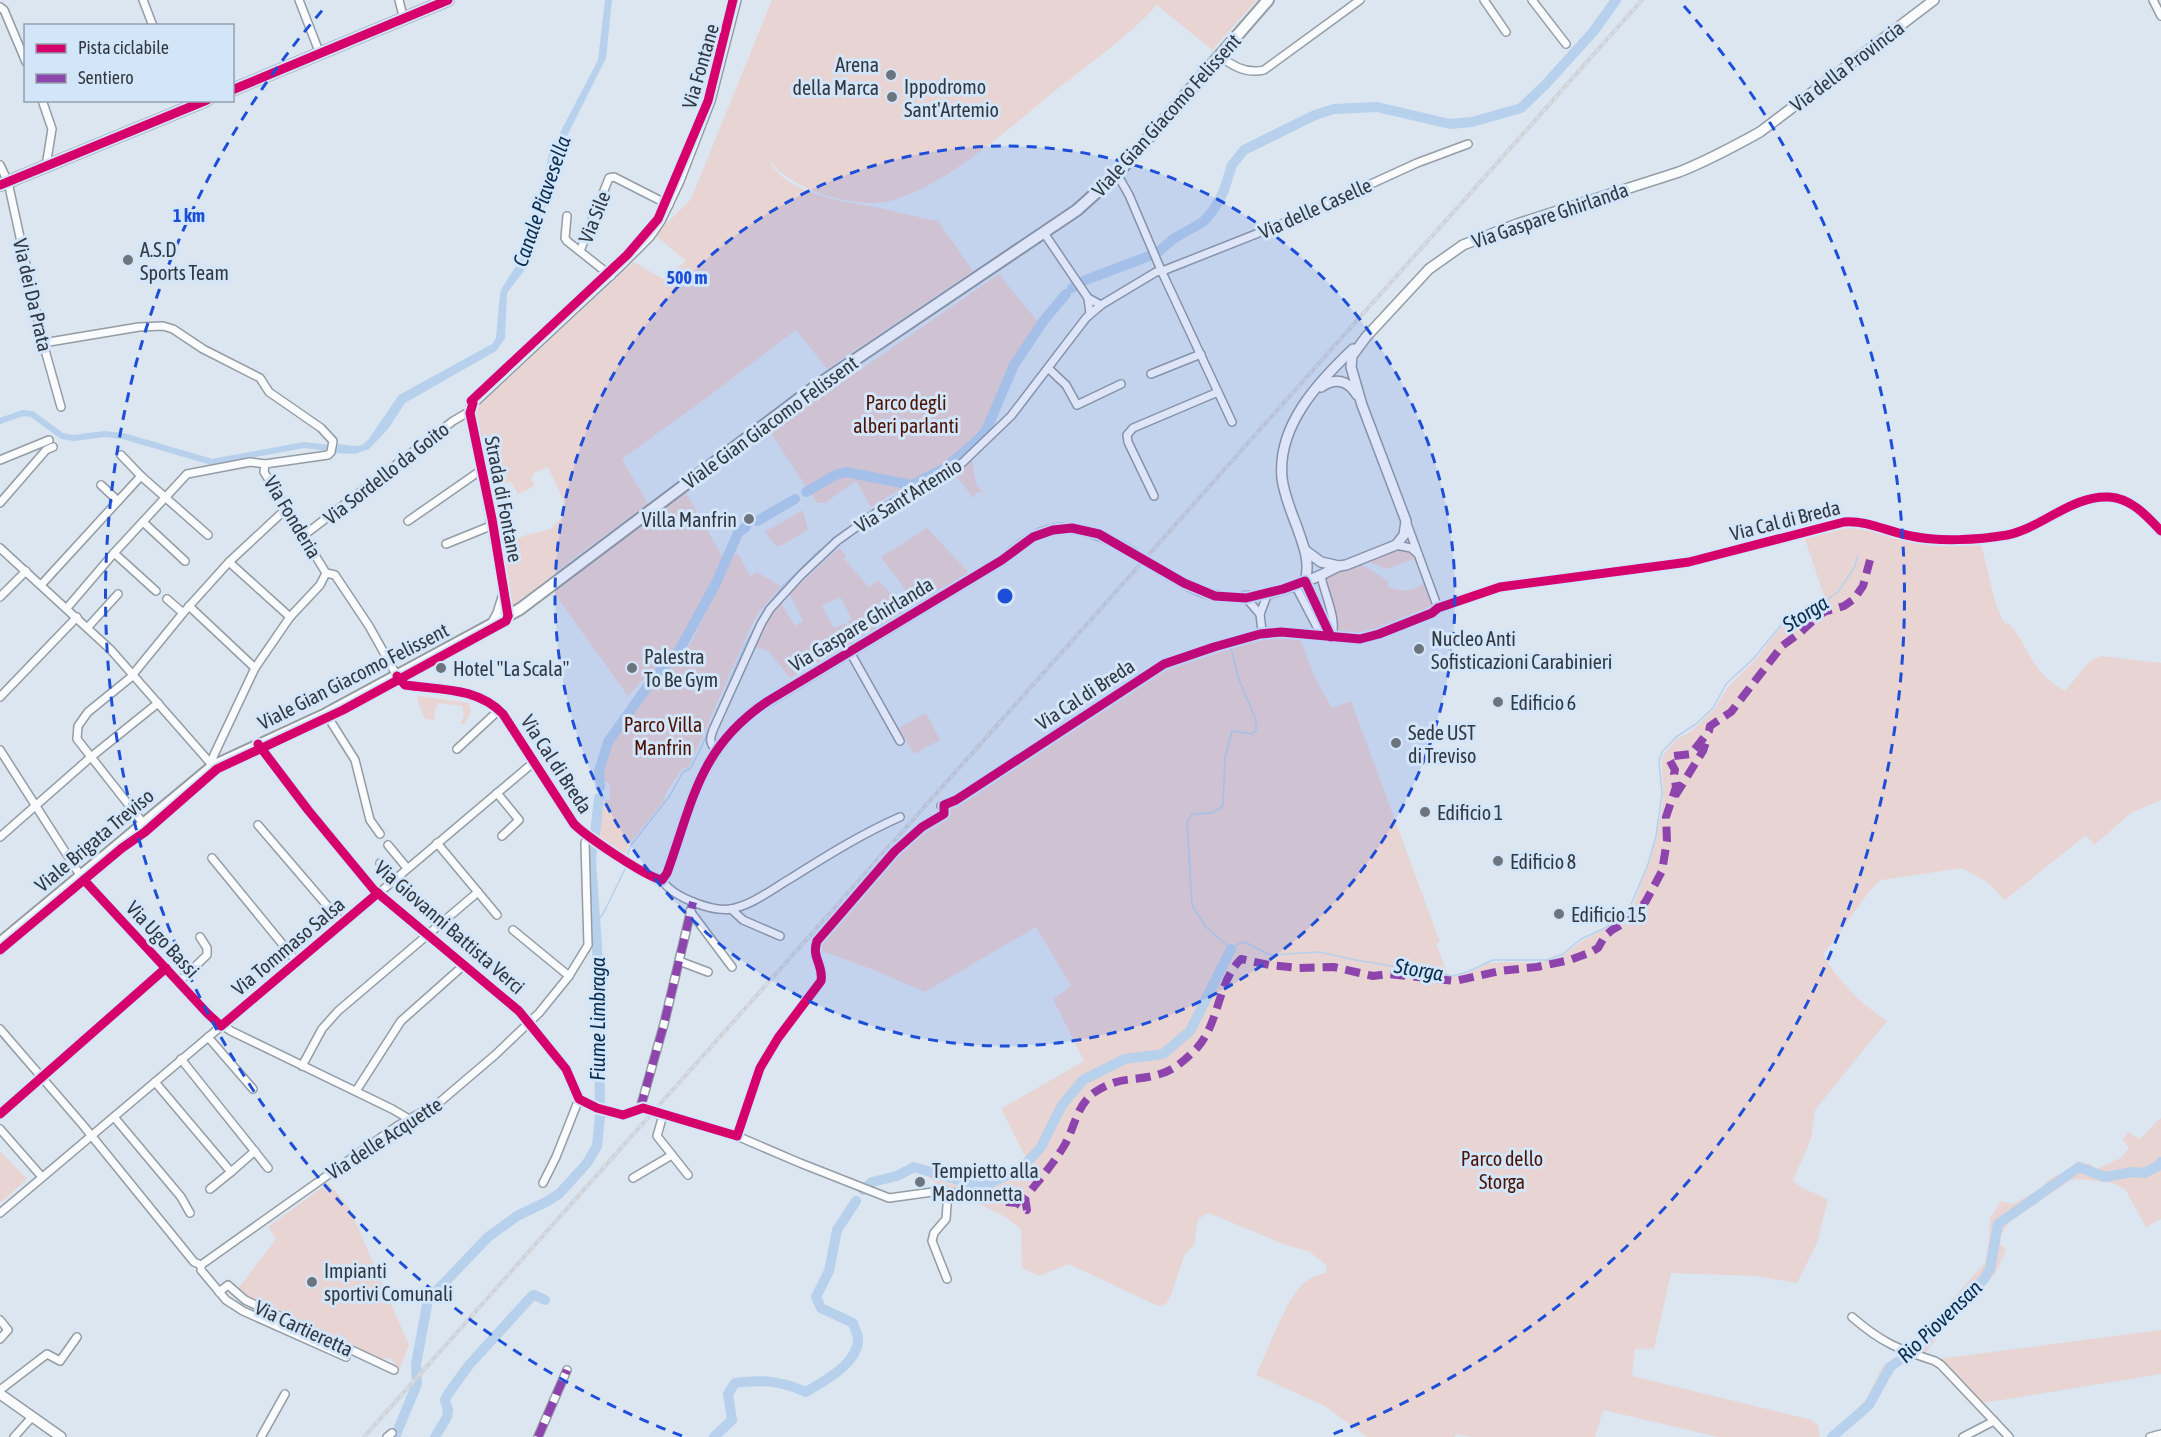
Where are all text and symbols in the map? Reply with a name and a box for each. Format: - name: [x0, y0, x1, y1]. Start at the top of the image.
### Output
- street label: Via della Provincia: [1786, 16, 1908, 116]
- street label: Via Fontane: [677, 21, 723, 111]
- legend: [24, 24, 234, 102]
- street label: Viale Gian Giacomo Felissent: [1087, 29, 1245, 201]
- text: Pista ciclabile: [78, 37, 169, 58]
- place label: Arena della Marca: [793, 53, 879, 99]
- text: Sentiero: [78, 67, 134, 88]
- marker: Arena della Marca: [884, 68, 898, 82]
- place label: Ippodromo Sant'Artemio: [904, 75, 999, 121]
- marker: Ippodromo Sant'Artemio: [885, 90, 899, 104]
- water label: Canale Piavesella: [507, 132, 575, 270]
- street label: Via delle Caselle: [1255, 173, 1375, 243]
- street label: Via Gaspare Ghirlanda: [1469, 177, 1631, 253]
- street label: Via Sile: [573, 188, 615, 246]
- text: 1 km: [173, 205, 205, 226]
- street label: Via dei Da Prata: [9, 236, 57, 354]
- place label: A.S.D Sports Team: [140, 238, 229, 284]
- marker: A.S.D Sports Team: [121, 253, 135, 267]
- text: 500 m: [667, 267, 707, 288]
- street label: Viale Gian Giacomo Felissent: [678, 351, 862, 493]
- park label: Parco degli alberi parlanti: [853, 391, 959, 437]
- street label: Via Sordello da Goito: [319, 417, 453, 529]
- street label: Strada di Fontane: [481, 434, 527, 564]
- street label: Via Sant'Artemio: [850, 453, 966, 537]
- street label: Via Fonderia: [260, 472, 326, 562]
- street label: Via Cal di Breda: [1728, 495, 1842, 545]
- place label: Villa Manfrin: [642, 508, 737, 531]
- marker: Villa Manfrin: [742, 512, 756, 526]
- street label: Via Gaspare Ghirlanda: [785, 572, 937, 676]
- centre of rings: [995, 586, 1015, 606]
- water label: Storga: [1777, 590, 1832, 637]
- street label: Viale Gian Giacomo Felissent: [254, 618, 452, 734]
- place label: Nucleo Anti Sofisticazioni Carabinieri: [1431, 627, 1612, 673]
- marker: Nucleo Anti Sofisticazioni Carabinieri: [1412, 642, 1426, 656]
- place label: Palestra To Be Gym: [644, 645, 718, 691]
- street label: Via Cal di Breda: [1031, 654, 1139, 734]
- place label: Hotel "La Scala": [453, 657, 569, 680]
- marker: Hotel "La Scala": [434, 661, 448, 675]
- marker: Palestra To Be Gym: [625, 661, 639, 675]
- place label: Edificio 6: [1510, 691, 1576, 714]
- marker: Edificio 6: [1491, 695, 1505, 709]
- street label: Via Cal di Breda: [517, 710, 597, 818]
- park label: Parco Villa Manfrin: [624, 713, 702, 759]
- place label: Sede UST di Treviso: [1408, 721, 1476, 767]
- marker: Sede UST di Treviso: [1389, 736, 1403, 750]
- street label: Viale Brigata Treviso: [30, 784, 158, 896]
- place label: Edificio 1: [1437, 801, 1503, 824]
- marker: Edificio 1: [1418, 805, 1432, 819]
- place label: Edificio 8: [1510, 850, 1576, 873]
- marker: Edificio 8: [1491, 854, 1505, 868]
- street label: Via Giovanni Battista Verci: [370, 856, 530, 998]
- street label: Via Tommaso Salsa: [227, 892, 349, 1000]
- street label: Via Ugo Bassi: [122, 896, 204, 982]
- place label: Edificio 15: [1571, 903, 1647, 926]
- marker: Edificio 15: [1552, 907, 1566, 921]
- water label: Storga: [1392, 953, 1446, 985]
- water label: Fiume Limbraga: [585, 957, 609, 1081]
- street label: Via delle Acquette: [322, 1092, 446, 1184]
- park label: Parco dello Storga: [1461, 1147, 1543, 1193]
- place label: Tempietto alla Madonnetta: [932, 1159, 1039, 1205]
- marker: Tempietto alla Madonnetta: [913, 1175, 927, 1189]
- place label: Impianti sportivi Comunali: [324, 1259, 453, 1305]
- marker: Impianti sportivi Comunali: [305, 1275, 319, 1289]
- water label: Rio Piovensan: [1892, 1275, 1986, 1367]
- street label: Via Cartieretta: [251, 1295, 357, 1361]

